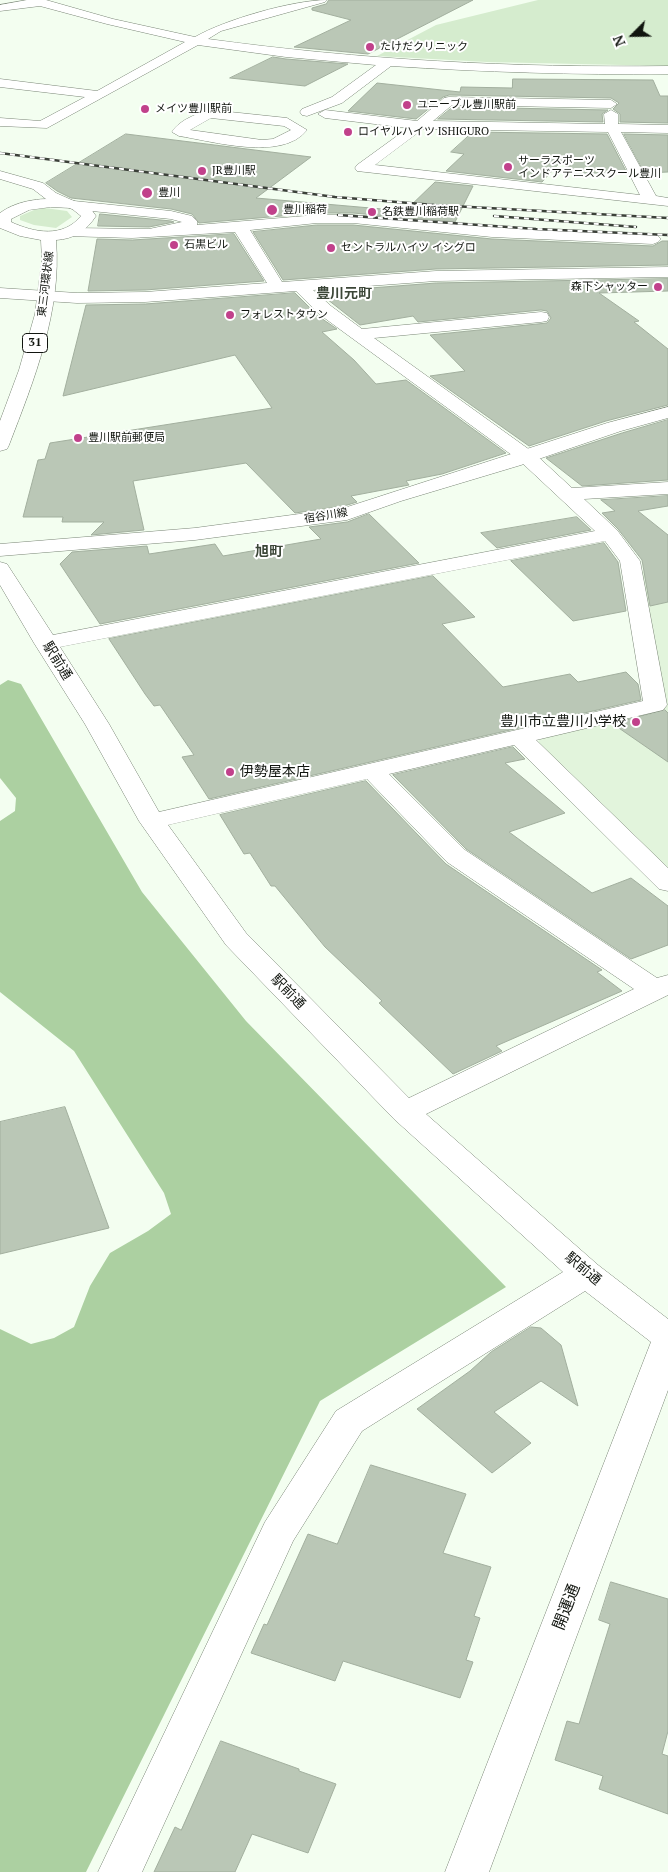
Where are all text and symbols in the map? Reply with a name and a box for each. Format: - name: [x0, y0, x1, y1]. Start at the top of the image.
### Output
- north arrow: [608, 10, 658, 60]
- text: N: [608, 32, 630, 50]
- place label: たけだクリニック: [380, 40, 468, 54]
- marker: たけだクリニック: [364, 41, 376, 53]
- place label: ユニーブル豊川駅前: [417, 98, 516, 112]
- marker: ユニーブル豊川駅前: [401, 99, 413, 111]
- place label: メイツ豊川駅前: [155, 102, 232, 116]
- marker: メイツ豊川駅前: [139, 103, 151, 115]
- place label: ロイヤルハイツ ISHIGURO: [358, 125, 489, 139]
- marker: ロイヤルハイツ ISHIGURO: [342, 126, 354, 138]
- place label: サーラスポーツ インドアテニススクール豊川: [518, 154, 661, 180]
- marker: サーラスポーツ インドアテニススクール豊川: [502, 161, 514, 173]
- place label: JR豊川駅: [212, 164, 256, 178]
- marker: JR豊川駅: [196, 165, 208, 177]
- marker: 豊川: [140, 186, 154, 200]
- place label: 豊川: [158, 186, 180, 200]
- marker: 豊川稲荷: [265, 203, 279, 217]
- place label: 豊川稲荷: [283, 203, 327, 217]
- place label: 名鉄豊川稲荷駅: [382, 205, 459, 219]
- marker: 名鉄豊川稲荷駅: [366, 206, 378, 218]
- place label: 石黒ビル: [184, 238, 228, 252]
- marker: 石黒ビル: [168, 239, 180, 251]
- place label: セントラルハイツ イシグロ: [341, 241, 476, 255]
- marker: セントラルハイツ イシグロ: [325, 242, 337, 254]
- street label: 東三河環状線: [35, 250, 57, 318]
- place label: 森下シャッター: [571, 280, 648, 294]
- marker: 森下シャッター: [652, 281, 664, 293]
- district label: 豊川元町: [316, 286, 372, 302]
- place label: フォレストタウン: [240, 308, 328, 322]
- marker: フォレストタウン: [224, 309, 236, 321]
- road number: 31: [22, 333, 48, 352]
- place label: 豊川駅前郵便局: [88, 431, 165, 445]
- marker: 豊川駅前郵便局: [72, 432, 84, 444]
- street label: 宿谷川線: [303, 506, 349, 526]
- district label: 旭町: [255, 544, 283, 560]
- street label: 駅前通: [39, 639, 75, 683]
- place label: 豊川市立豊川小学校: [500, 714, 626, 730]
- marker: 豊川市立豊川小学校: [630, 716, 642, 728]
- place label: 伊勢屋本店: [240, 764, 310, 780]
- marker: 伊勢屋本店: [224, 766, 236, 778]
- street label: 駅前通: [267, 971, 309, 1013]
- street label: 駅前通: [562, 1249, 604, 1289]
- street label: 開運通: [549, 1581, 585, 1633]

